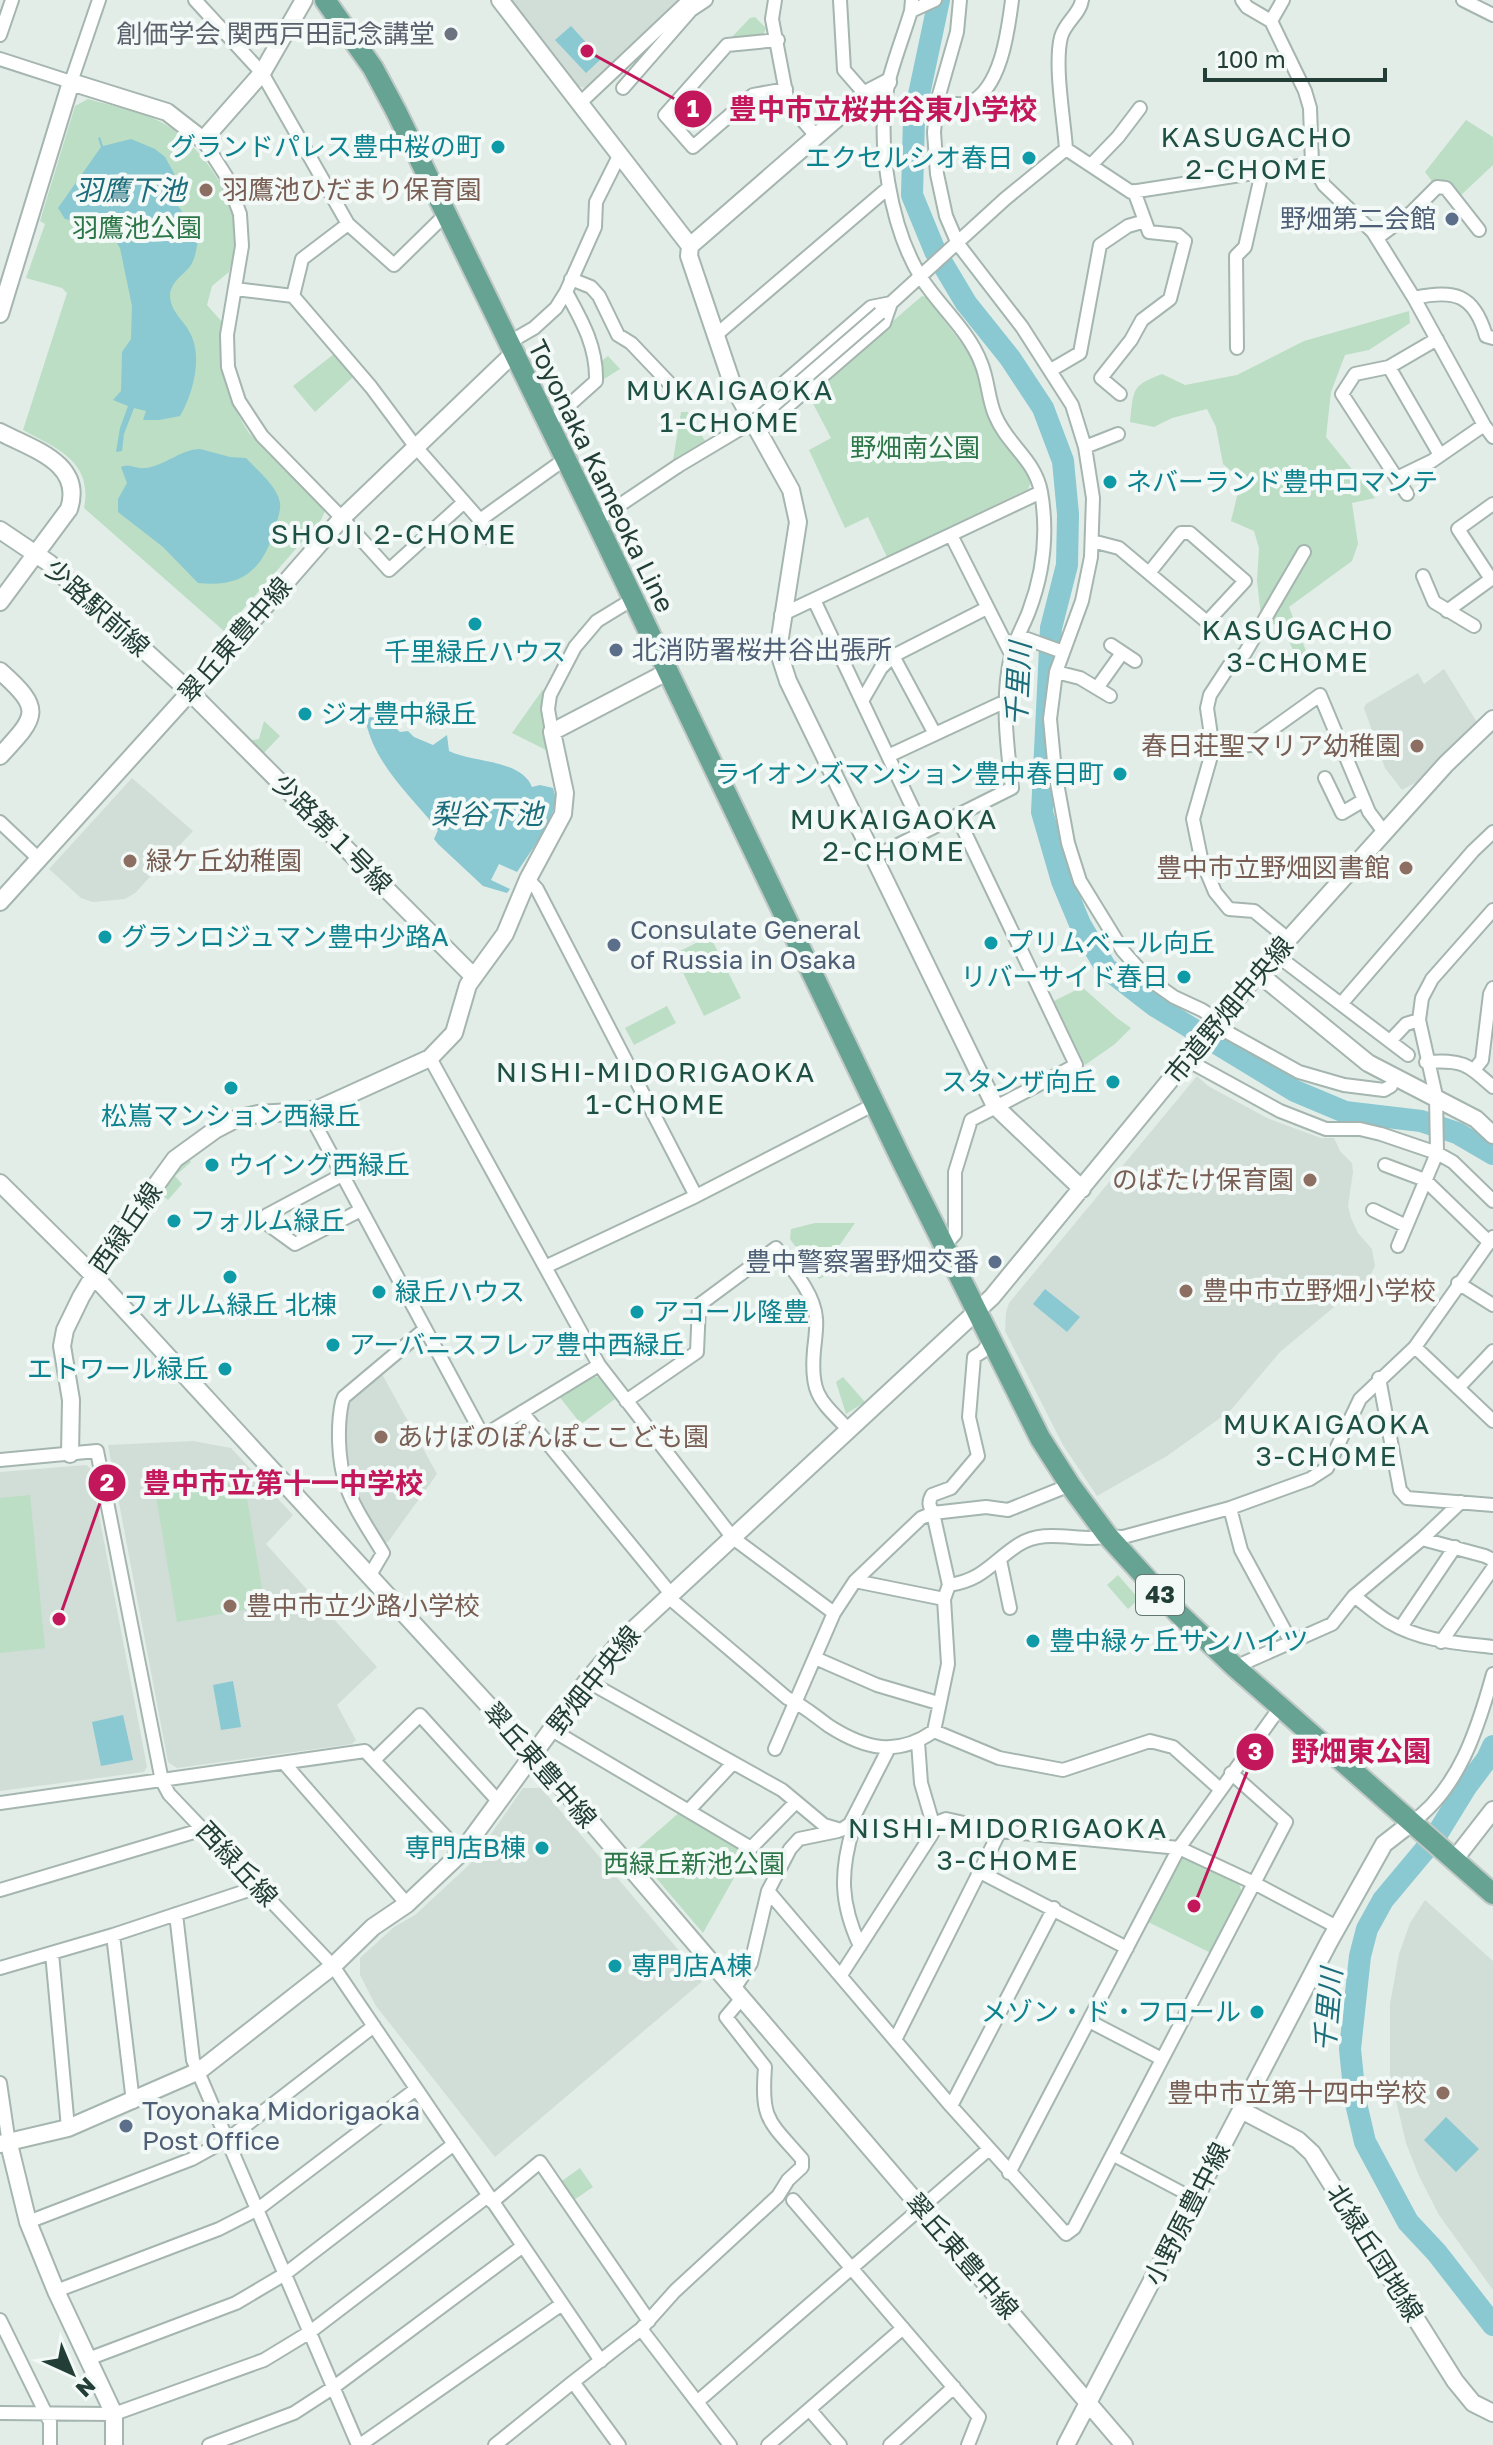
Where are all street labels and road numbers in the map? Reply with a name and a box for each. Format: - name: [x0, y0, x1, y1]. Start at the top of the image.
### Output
- street label: Toyonaka Kameoka Line: [522, 334, 681, 617]
- street label: 少路駅前線: [39, 553, 156, 663]
- street label: 翠丘東豊中線: [172, 571, 297, 709]
- street label: 少路第１号線: [266, 768, 398, 900]
- street label: 市道野畑中央線: [1158, 930, 1299, 1089]
- street label: 西緑丘線: [83, 1176, 168, 1279]
- road number: 43: [1136, 1575, 1184, 1615]
- street label: 野畑中央線: [541, 1619, 647, 1740]
- street label: 翠丘東豊中線: [478, 1696, 603, 1834]
- street label: 西緑丘線: [191, 1815, 284, 1912]
- street label: 小野原豊中線: [1137, 2137, 1236, 2290]
- street label: 北緑丘団地線: [1321, 2178, 1430, 2327]
- street label: 翠丘東豊中線: [900, 2187, 1025, 2325]

